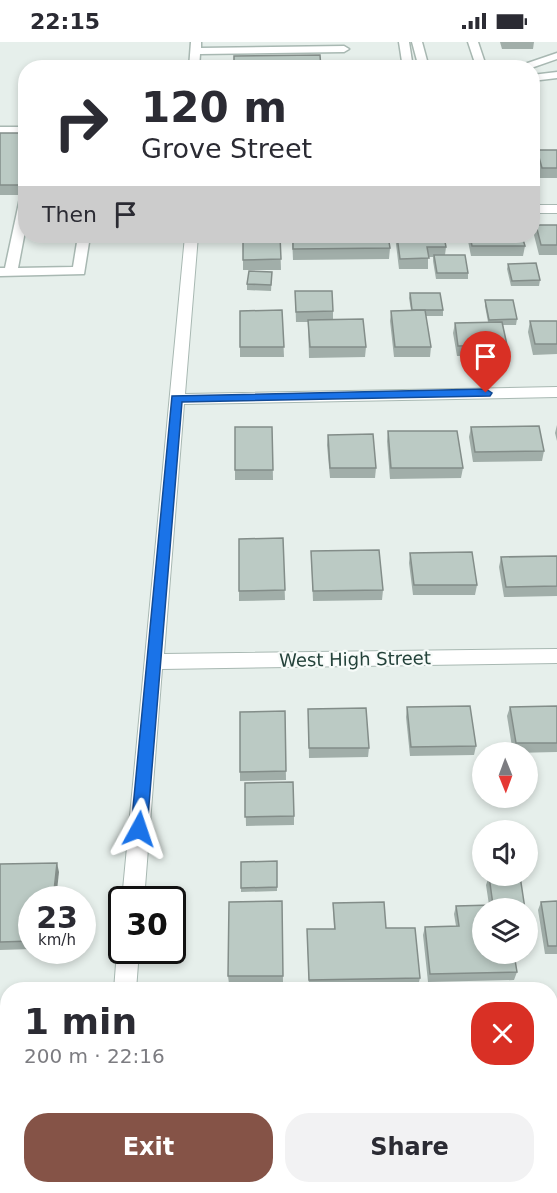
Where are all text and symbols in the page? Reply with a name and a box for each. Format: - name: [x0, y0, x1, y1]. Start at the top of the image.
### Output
- text: 22:15: [30, 9, 100, 34]
- text: 120 m: [141, 83, 287, 132]
- icon: right: [42, 84, 120, 162]
- text: Grove Street: [141, 133, 312, 164]
- icon: arrive: [109, 198, 142, 231]
- text: Then: [42, 202, 97, 227]
- pin: [460, 331, 511, 393]
- icon: arrive: [469, 340, 502, 373]
- street label: West High Street: [279, 647, 431, 671]
- north arrow: [472, 742, 538, 808]
- map controls: [472, 742, 538, 964]
- position arrow: [107, 797, 171, 861]
- button: sound: [472, 820, 538, 886]
- speed limit sign: 30: [108, 886, 186, 964]
- button: layers: [472, 898, 538, 964]
- text: 23: [36, 900, 78, 935]
- text: km/h: [38, 931, 76, 949]
- text: 1 min: [24, 1001, 137, 1042]
- button: close: [471, 1002, 534, 1065]
- text: 200 m · 22:16: [24, 1044, 165, 1068]
- button: Exit: [24, 1113, 273, 1182]
- button: Share: [285, 1113, 534, 1182]

